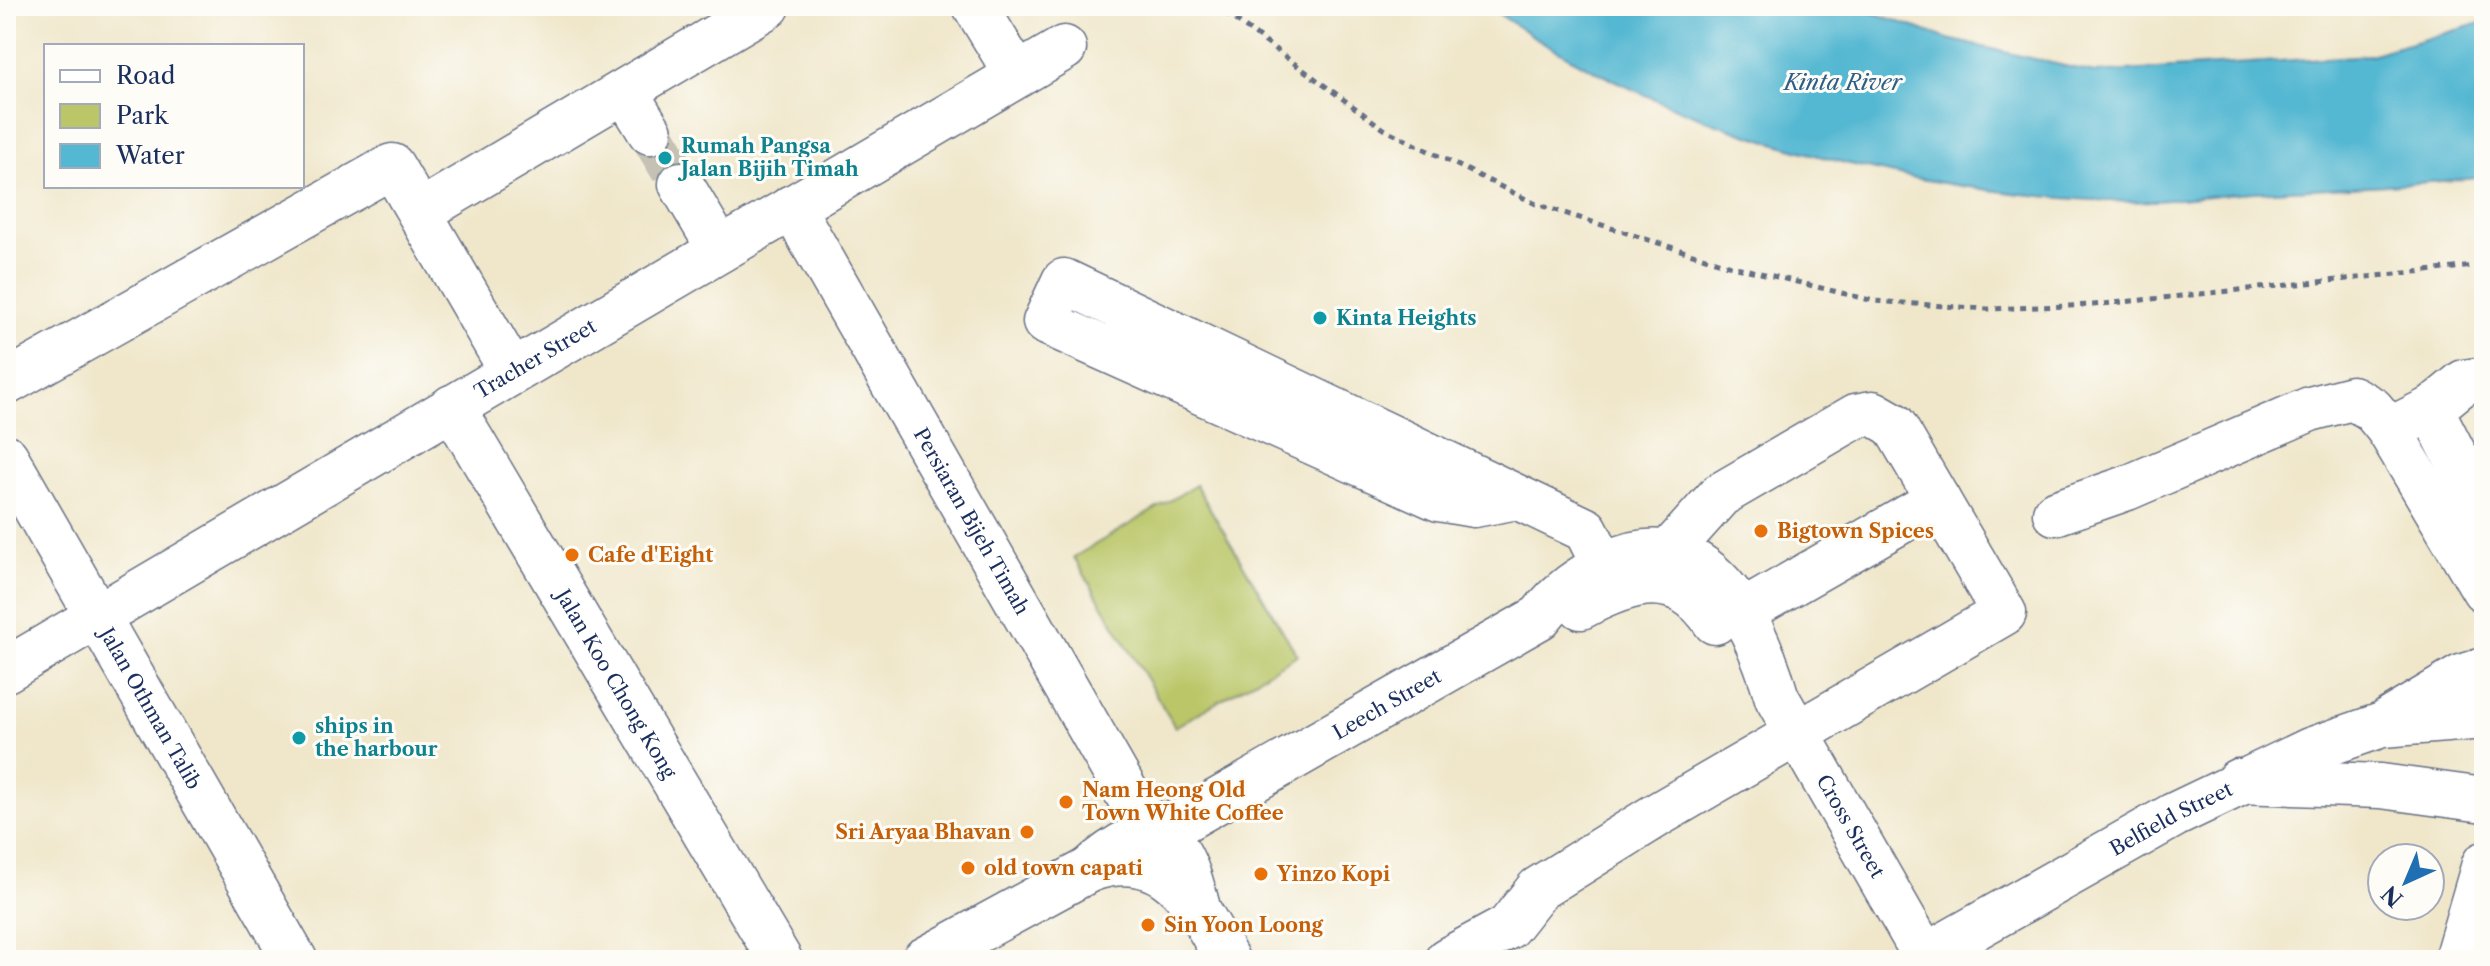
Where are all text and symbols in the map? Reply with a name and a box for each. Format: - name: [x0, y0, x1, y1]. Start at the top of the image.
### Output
- legend: [44, 44, 304, 188]
- text: Road: [116, 61, 176, 90]
- water label: Kinta River: [1782, 69, 1904, 96]
- text: Park: [116, 101, 169, 130]
- place label: Rumah Pangsa Jalan Bijih Timah: [677, 134, 859, 181]
- text: Water: [115, 141, 185, 170]
- marker: Rumah Pangsa Jalan Bijih Timah: [656, 149, 674, 167]
- place label: Kinta Heights: [1336, 306, 1477, 330]
- marker: Kinta Heights: [1311, 309, 1329, 327]
- street label: Tracher Street: [470, 314, 600, 404]
- street label: Persiaran Bijeh Timah: [909, 424, 1035, 619]
- place label: Bigtown Spices: [1777, 519, 1934, 543]
- marker: Bigtown Spices: [1752, 522, 1770, 540]
- place label: Cafe d'Eight: [588, 543, 713, 567]
- marker: Cafe d'Eight: [563, 546, 581, 564]
- street label: Jalan Koo Chong Kong: [549, 583, 682, 783]
- street label: Jalan Othman Talib: [93, 621, 206, 793]
- street label: Leech Street: [1329, 664, 1445, 745]
- place label: ships in the harbour: [315, 714, 438, 761]
- marker: ships in the harbour: [290, 729, 308, 747]
- street label: Cross Street: [1811, 770, 1890, 882]
- street label: Belfield Street: [2106, 777, 2236, 861]
- place label: Nam Heong Old Town White Coffee: [1082, 778, 1284, 825]
- marker: Nam Heong Old Town White Coffee: [1057, 793, 1075, 811]
- place label: Sri Aryaa Bhavan: [835, 820, 1011, 844]
- marker: Sri Aryaa Bhavan: [1018, 823, 1036, 841]
- north arrow: [2366, 842, 2446, 922]
- place label: old town capati: [984, 856, 1143, 880]
- marker: old town capati: [959, 859, 977, 877]
- place label: Yinzo Kopi: [1276, 862, 1390, 886]
- marker: Yinzo Kopi: [1252, 865, 1270, 883]
- text: N: [2376, 880, 2409, 912]
- place label: Sin Yoon Loong: [1164, 913, 1324, 937]
- marker: Sin Yoon Loong: [1139, 916, 1157, 934]

